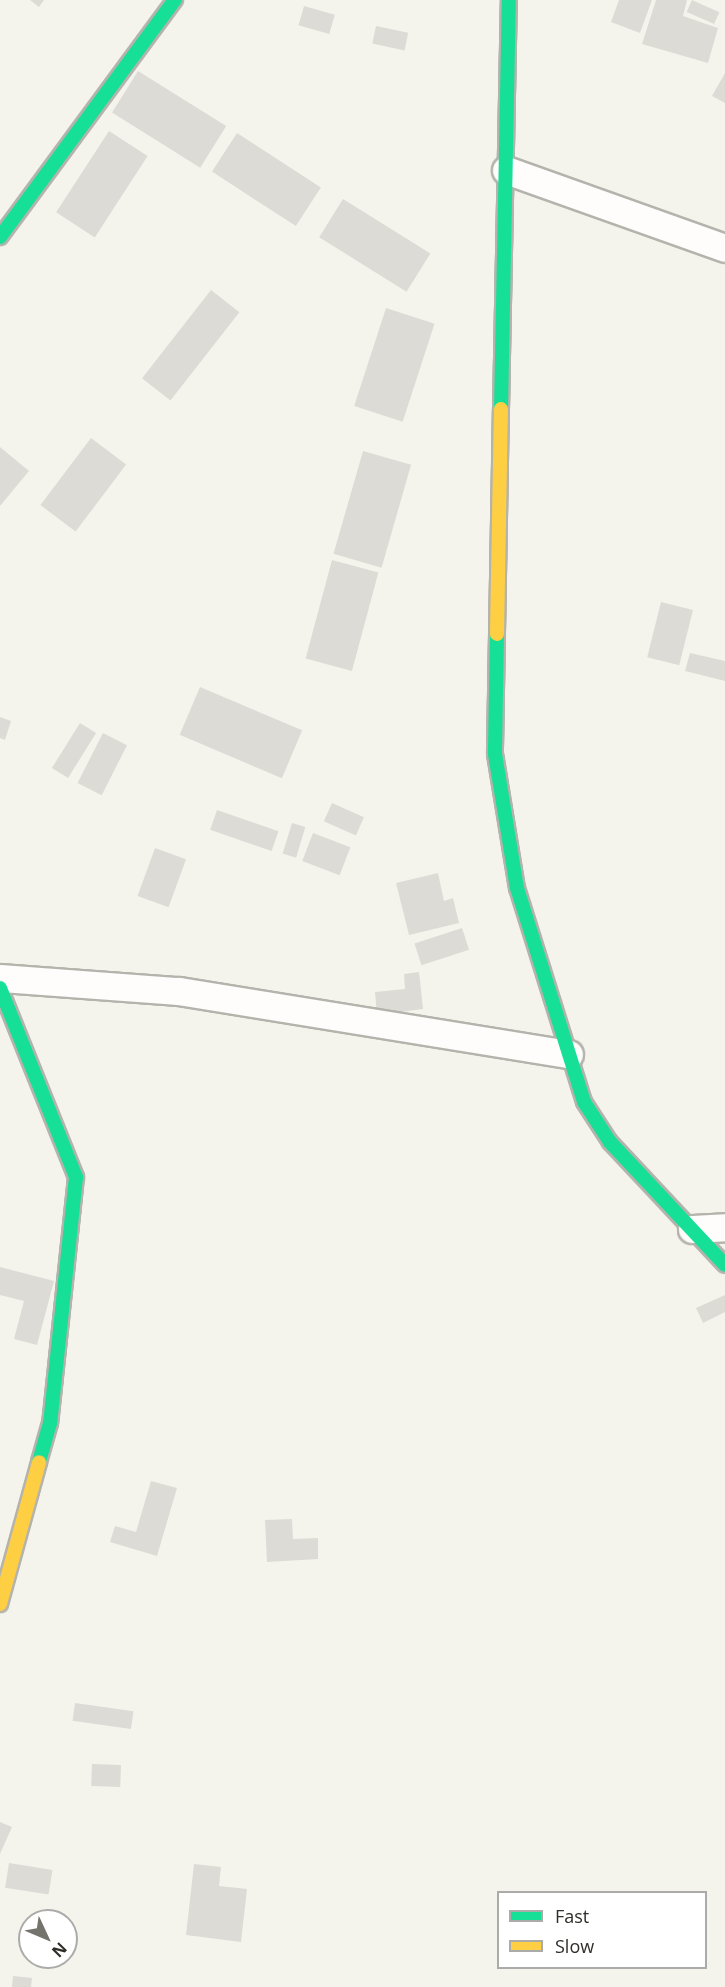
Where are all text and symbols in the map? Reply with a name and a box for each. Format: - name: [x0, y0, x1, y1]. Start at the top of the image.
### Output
- legend: [497, 1891, 707, 1969]
- text: Fast: [555, 1904, 589, 1928]
- north arrow: [18, 1909, 78, 1969]
- text: Slow: [555, 1934, 594, 1958]
- text: N: [47, 1938, 72, 1962]

